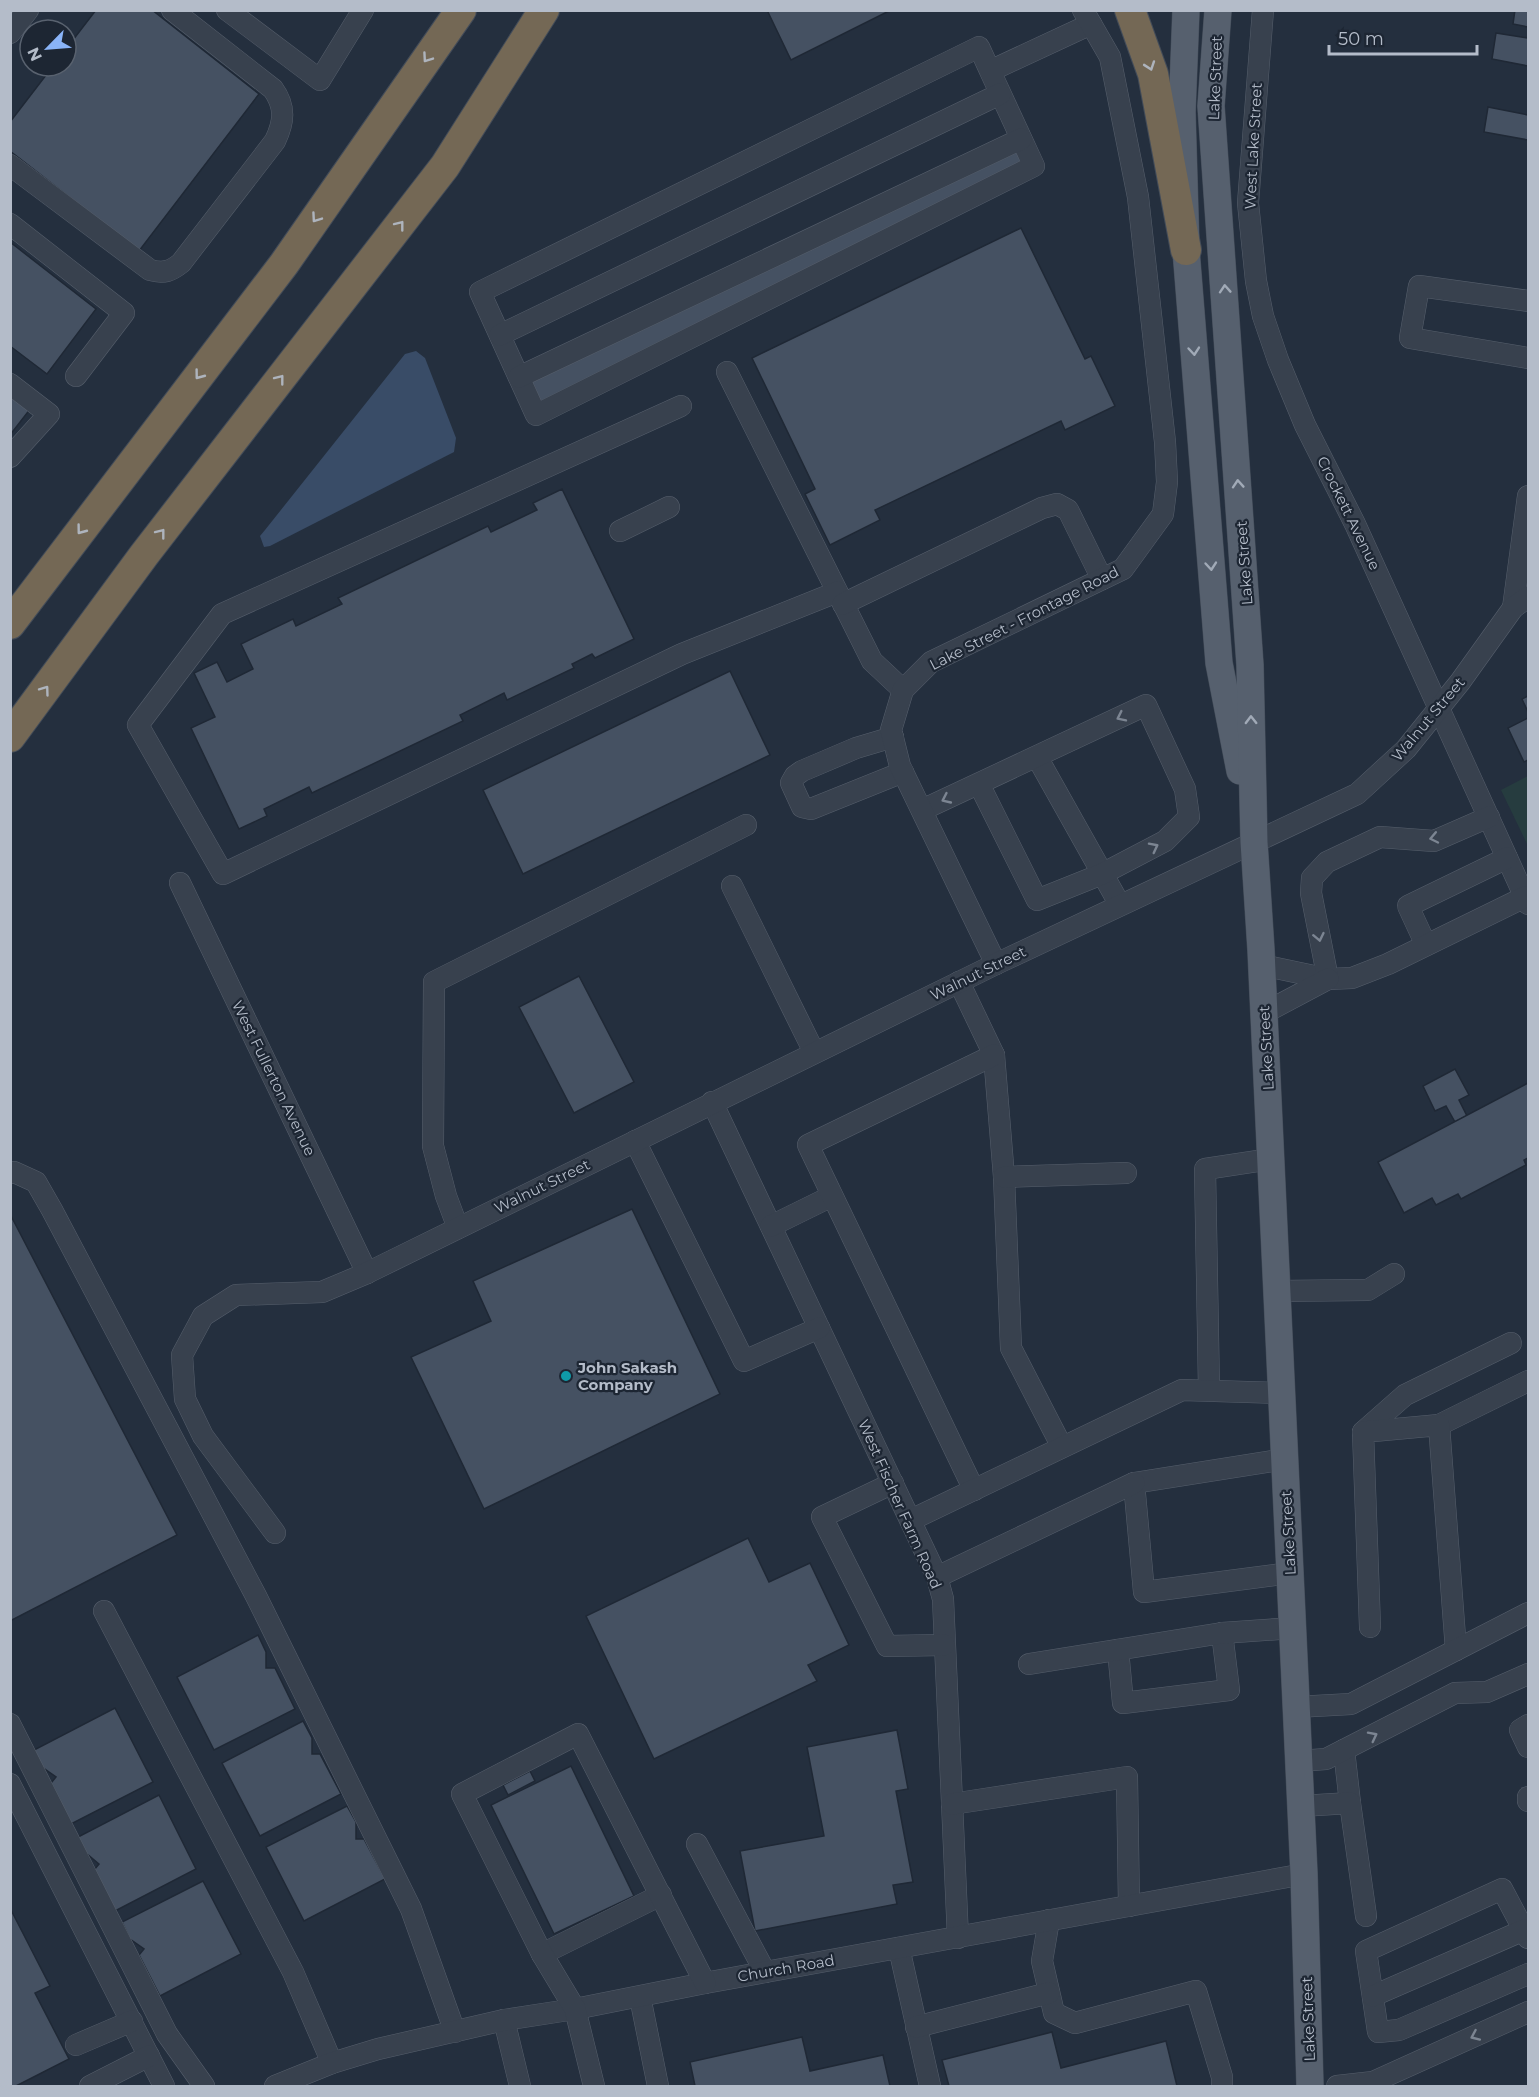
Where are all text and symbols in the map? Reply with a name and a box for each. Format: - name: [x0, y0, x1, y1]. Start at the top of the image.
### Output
- north arrow: [18, 18, 78, 78]
- scale bar: [1329, 18, 1478, 56]
- text: 50 m: [1338, 28, 1384, 50]
- street label: Lake Street: [1204, 35, 1226, 121]
- text: N: [24, 44, 46, 64]
- one-way arrow: [423, 52, 434, 63]
- one-way arrow: [1142, 60, 1155, 71]
- street label: West Lake Street: [1240, 82, 1266, 210]
- one-way arrow: [312, 212, 323, 223]
- one-way arrow: [392, 220, 403, 231]
- one-way arrow: [1218, 284, 1231, 293]
- one-way arrow: [1187, 346, 1200, 355]
- one-way arrow: [196, 368, 207, 379]
- one-way arrow: [273, 375, 284, 386]
- street label: Crockett Avenue: [1313, 453, 1385, 573]
- one-way arrow: [1232, 479, 1245, 488]
- street label: Lake Street: [1232, 520, 1256, 606]
- one-way arrow: [77, 523, 88, 534]
- one-way arrow: [154, 529, 165, 540]
- one-way arrow: [1204, 561, 1217, 571]
- street label: Lake Street - Frontage Road: [926, 562, 1122, 674]
- street label: Walnut Street: [1387, 673, 1469, 765]
- one-way arrow: [38, 685, 49, 696]
- one-way arrow: [1117, 709, 1128, 721]
- one-way arrow: [1245, 716, 1258, 725]
- one-way arrow: [941, 792, 952, 804]
- one-way arrow: [1430, 831, 1440, 844]
- one-way arrow: [1148, 843, 1158, 854]
- one-way arrow: [1312, 931, 1325, 941]
- street label: Walnut Street: [927, 942, 1029, 1004]
- street label: West Fullerton Avenue: [228, 997, 320, 1159]
- street label: Lake Street: [1254, 1005, 1278, 1091]
- street label: Walnut Street: [491, 1155, 593, 1217]
- place label: John Sakash Company: [577, 1358, 677, 1394]
- marker: John Sakash Company: [559, 1369, 573, 1383]
- street label: West Fischer Farm Road: [854, 1416, 946, 1592]
- street label: Lake Street: [1276, 1490, 1300, 1576]
- one-way arrow: [1367, 1732, 1377, 1743]
- street label: Church Road: [736, 1950, 836, 1986]
- street label: Lake Street: [1297, 1976, 1319, 2062]
- one-way arrow: [1471, 2029, 1482, 2041]

